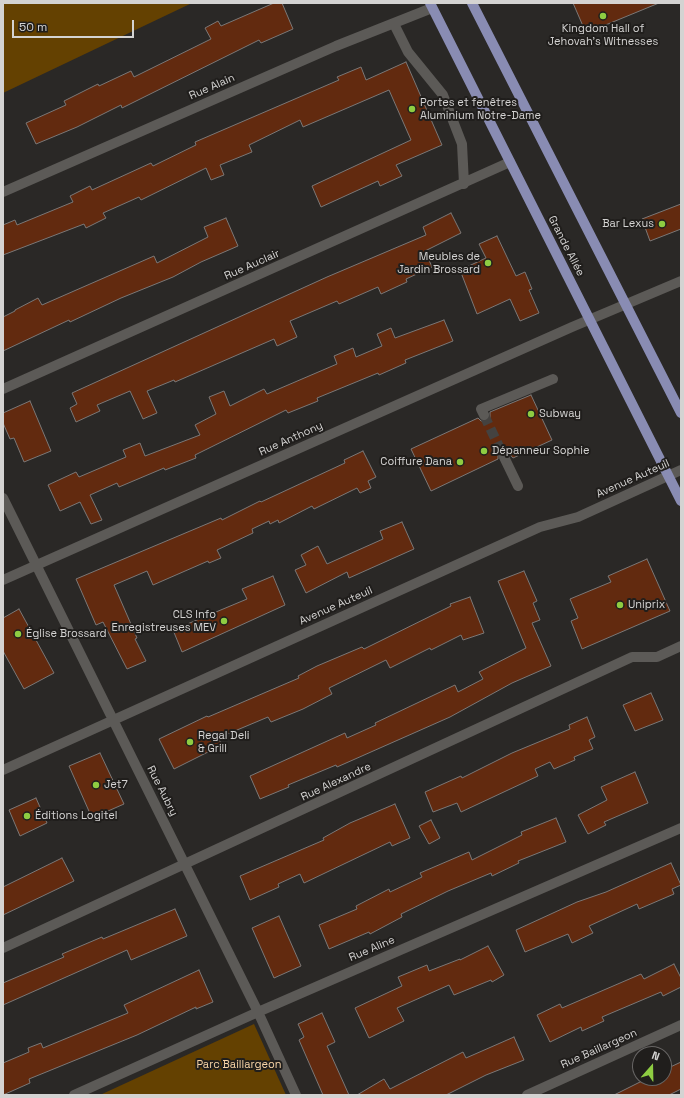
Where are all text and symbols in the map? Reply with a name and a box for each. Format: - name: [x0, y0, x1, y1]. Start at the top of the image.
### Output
- marker: Kingdom Hall of Jehovah's Witnesses: [598, 11, 608, 21]
- scale bar: [14, 12, 136, 38]
- text: 50 m: [19, 19, 47, 35]
- place label: Kingdom Hall of Jehovah's Witnesses: [548, 22, 658, 48]
- street label: Rue Alain: [187, 71, 237, 103]
- place label: Portes et fenêtres Aluminium Notre-Dame: [420, 96, 541, 122]
- marker: Portes et fenêtres Aluminium Notre-Dame: [407, 104, 417, 114]
- street label: Grande Allée: [545, 214, 587, 278]
- place label: Bar Lexus: [602, 217, 654, 231]
- marker: Bar Lexus: [657, 219, 667, 229]
- street label: Rue Auclair: [222, 247, 282, 283]
- place label: Meubles de Jardin Brossard: [397, 250, 480, 276]
- marker: Meubles de Jardin Brossard: [483, 258, 493, 268]
- place label: Subway: [539, 407, 581, 421]
- marker: Subway: [526, 409, 536, 419]
- street label: Rue Anthony: [257, 419, 325, 459]
- place label: Dépanneur Sophie: [492, 444, 589, 458]
- marker: Dépanneur Sophie: [479, 446, 489, 456]
- place label: Coiffure Dana: [380, 455, 452, 469]
- marker: Coiffure Dana: [455, 457, 465, 467]
- street label: Avenue Auteuil: [594, 457, 672, 501]
- street label: Avenue Auteuil: [297, 584, 375, 628]
- place label: Uniprix: [628, 598, 665, 612]
- marker: Uniprix: [615, 600, 625, 610]
- place label: CLS Info Enregistreuses MEV: [111, 608, 216, 634]
- marker: CLS Info Enregistreuses MEV: [219, 616, 229, 626]
- place label: Église Brossard: [26, 627, 107, 641]
- marker: Église Brossard: [13, 629, 23, 639]
- place label: Regal Deli & Grill: [198, 729, 250, 755]
- marker: Regal Deli & Grill: [185, 737, 195, 747]
- street label: Rue Alexandre: [299, 760, 373, 804]
- street label: Rue Aubry: [144, 764, 180, 818]
- place label: Jet7: [104, 778, 128, 792]
- marker: Jet7: [91, 780, 101, 790]
- place label: Éditions Logitel: [35, 809, 117, 823]
- marker: Éditions Logitel: [22, 811, 32, 821]
- street label: Rue Aline: [347, 933, 397, 965]
- street label: Rue Baillargeon: [559, 1026, 639, 1072]
- north arrow: [632, 1046, 672, 1086]
- text: N: [650, 1048, 662, 1064]
- park label: Parc Baillargeon: [196, 1058, 282, 1072]

